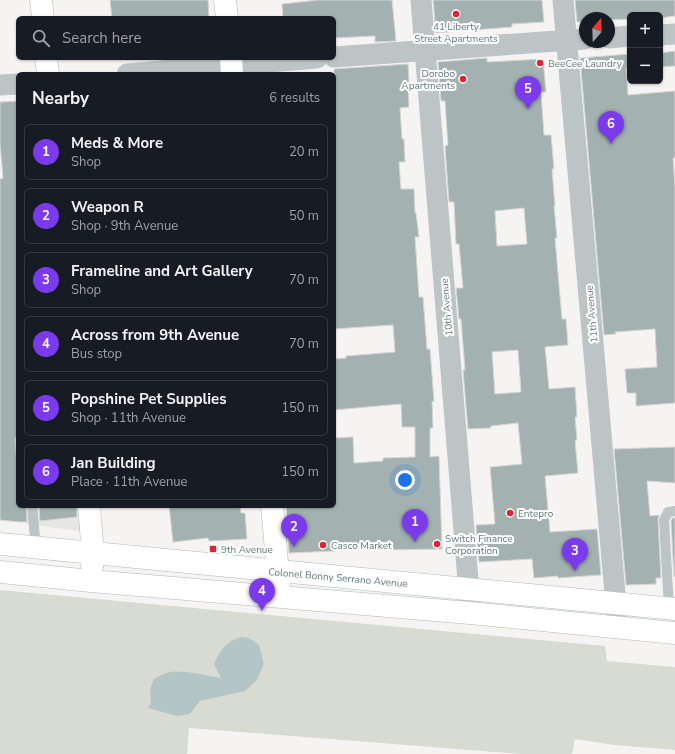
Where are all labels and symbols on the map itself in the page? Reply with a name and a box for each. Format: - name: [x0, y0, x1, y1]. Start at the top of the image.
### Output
- marker: 41 Liberty Street Apartments: [451, 9, 461, 19]
- north arrow: [579, 12, 615, 48]
- place label: 41 Liberty Street Apartments: [414, 20, 498, 46]
- place label: BeeCee Laundry: [548, 57, 623, 71]
- marker: BeeCee Laundry: [535, 58, 545, 68]
- place label: Dorobo Apartments: [401, 67, 455, 93]
- marker: Dorobo Apartments: [458, 74, 468, 84]
- pin: 5: [515, 76, 541, 109]
- pin: 6: [598, 111, 624, 144]
- street label: 10th Avenue: [438, 278, 456, 336]
- street label: 11th Avenue: [583, 285, 601, 343]
- your location: [395, 470, 415, 490]
- place label: Entepro: [518, 507, 554, 521]
- marker: Entepro: [505, 508, 515, 518]
- pin: 1: [402, 509, 428, 542]
- pin: 2: [281, 514, 307, 547]
- place label: Switch Finance Corporation: [445, 532, 512, 558]
- pin: 3: [562, 538, 588, 571]
- place label: Casco Market: [331, 539, 392, 553]
- marker: Switch Finance Corporation: [432, 539, 442, 549]
- marker: Casco Market: [318, 540, 328, 550]
- place label: 9th Avenue: [221, 543, 273, 557]
- marker: 9th Avenue: [208, 544, 218, 554]
- street label: Colonel Bonny Serrano Avenue: [268, 565, 408, 591]
- pin: 4: [249, 578, 275, 611]

